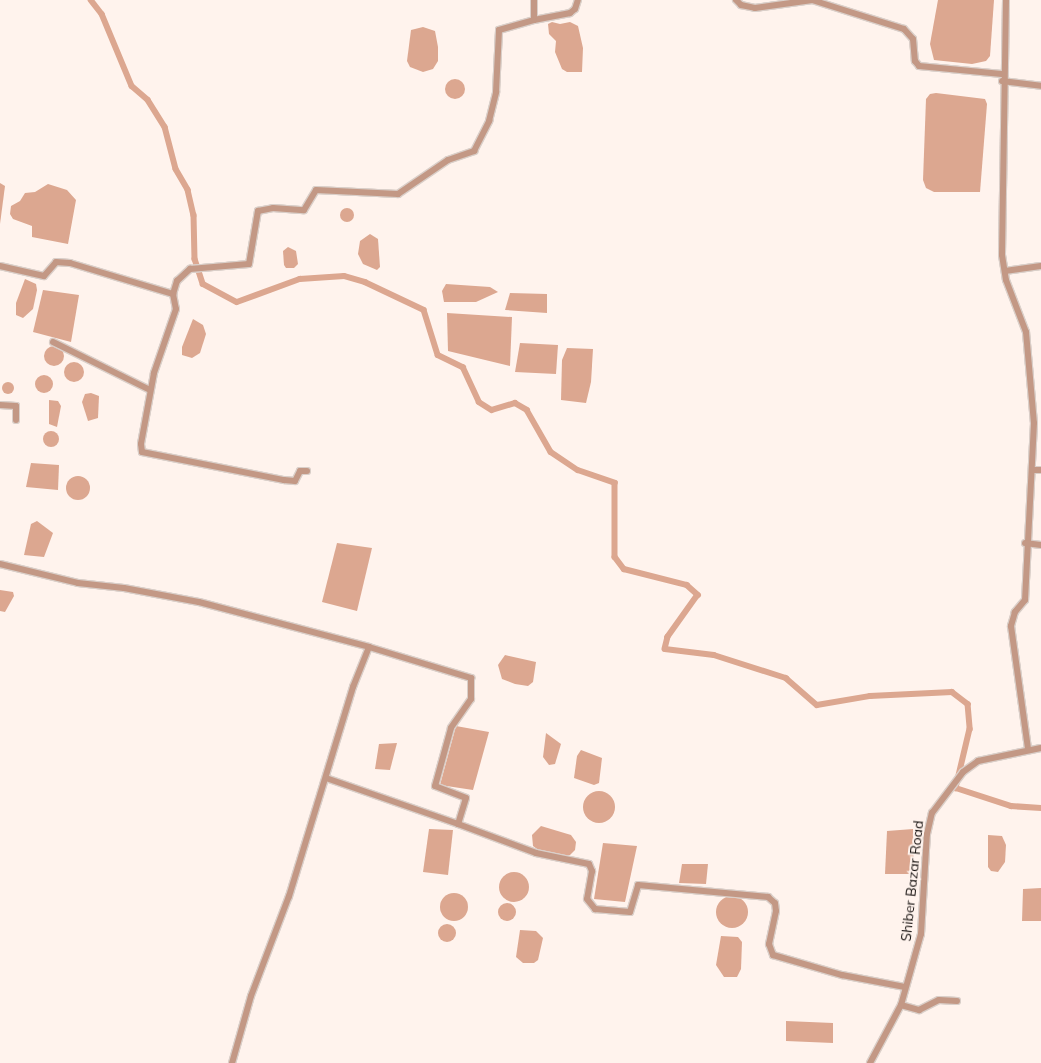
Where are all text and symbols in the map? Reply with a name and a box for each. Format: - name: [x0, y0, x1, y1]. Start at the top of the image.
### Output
- street label: Shiber Bazar Road: [897, 820, 927, 942]

